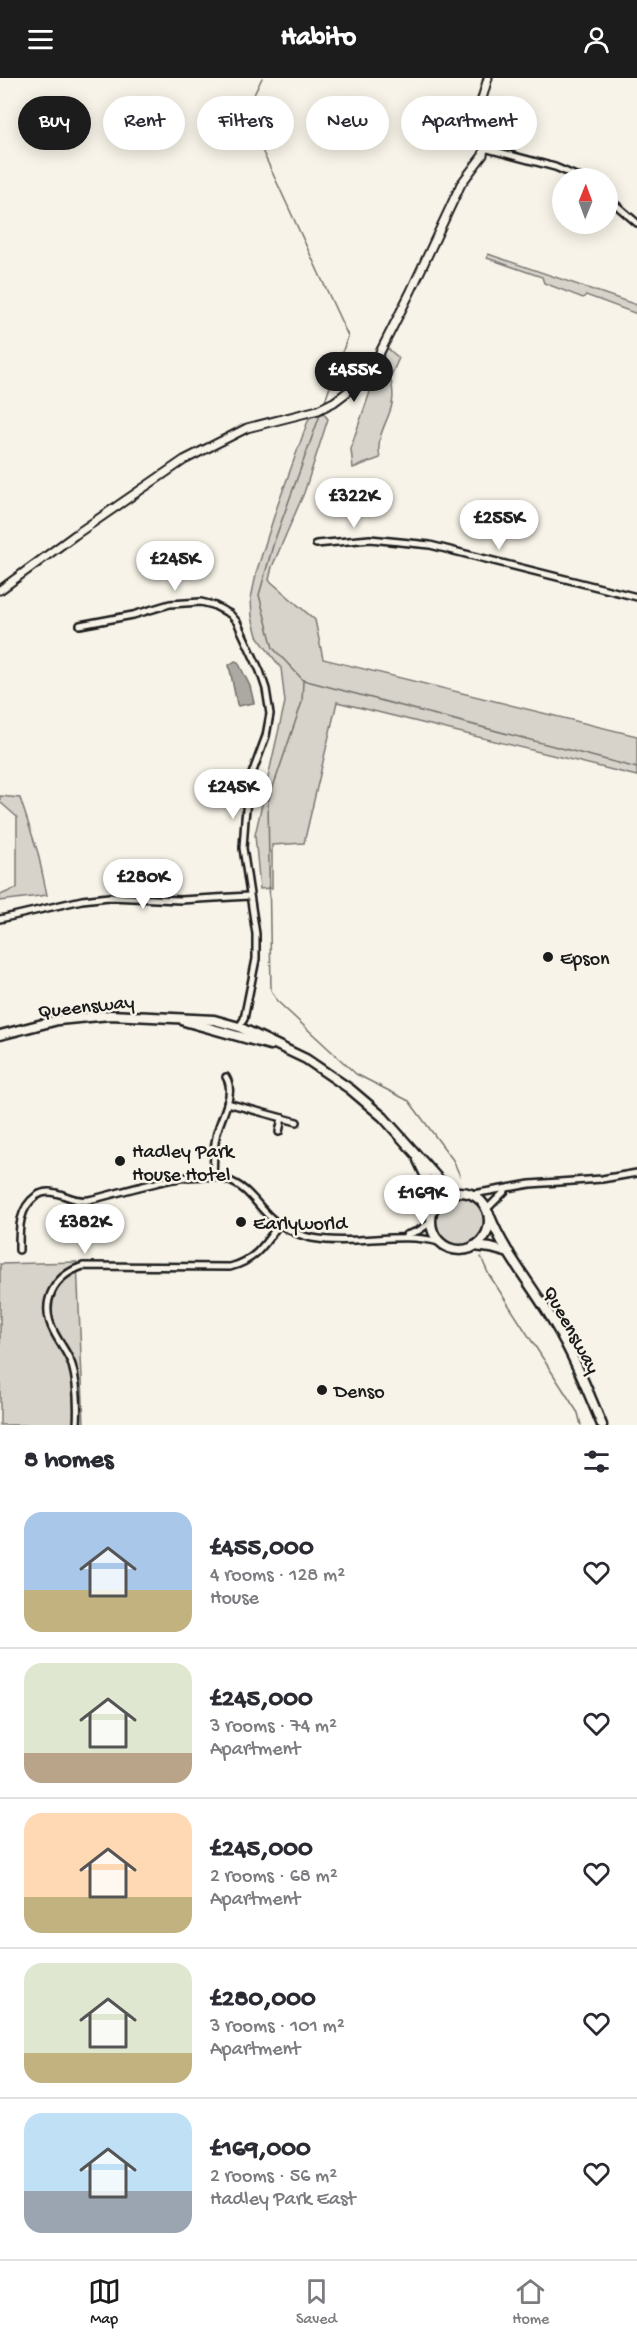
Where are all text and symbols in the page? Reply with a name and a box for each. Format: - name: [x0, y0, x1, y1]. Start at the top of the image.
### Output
- icon: menu: [24, 23, 57, 56]
- text: Habito: [281, 23, 356, 55]
- icon: person: [580, 23, 613, 56]
- chip: Buy: [18, 96, 91, 150]
- chip: Rent: [103, 96, 185, 150]
- chip: Filters: [197, 96, 294, 150]
- chip: New: [306, 96, 389, 150]
- chip: Apartment: [401, 96, 537, 150]
- north arrow: [552, 168, 618, 234]
- map controls: [552, 168, 618, 234]
- pin: £455K: [312, 352, 396, 403]
- text: £455K: [329, 360, 379, 383]
- pin: £322K: [312, 478, 396, 529]
- text: £322K: [329, 486, 379, 509]
- pin: £255K: [457, 500, 541, 551]
- text: £255K: [474, 508, 524, 531]
- pin: £245K: [133, 541, 217, 592]
- text: £245K: [150, 549, 200, 572]
- pin: £245K: [191, 769, 275, 820]
- text: £245K: [208, 777, 258, 800]
- pin: £280K: [101, 859, 185, 910]
- text: £280K: [117, 867, 169, 890]
- place label: Epson: [560, 949, 610, 972]
- marker: Epson: [541, 950, 555, 964]
- street label: Queensway: [37, 992, 136, 1025]
- place label: Hadley Park House Hotel: [132, 1142, 236, 1188]
- marker: Hadley Park House Hotel: [113, 1154, 127, 1168]
- pin: £169K: [380, 1175, 464, 1226]
- text: £169K: [398, 1183, 446, 1206]
- pin: £382K: [43, 1204, 127, 1255]
- text: £382K: [59, 1212, 111, 1235]
- place label: Earlyworld: [253, 1214, 349, 1237]
- marker: Earlyworld: [234, 1215, 248, 1229]
- street label: Queensway: [536, 1283, 604, 1379]
- place label: Denso: [332, 1382, 385, 1405]
- marker: Denso: [315, 1383, 329, 1397]
- icon: filters: [580, 1445, 613, 1478]
- text: 8 homes: [24, 1446, 113, 1477]
- text: £455,000: [210, 1534, 314, 1565]
- icon: home: [72, 1536, 144, 1608]
- icon: heart: [580, 1556, 613, 1589]
- text: 4 rooms · 128 m²: [210, 1565, 345, 1588]
- text: House: [210, 1588, 259, 1611]
- text: £245,000: [210, 1685, 313, 1716]
- icon: home: [72, 1687, 144, 1759]
- icon: heart: [580, 1707, 613, 1740]
- text: 3 rooms · 74 m²: [210, 1716, 337, 1739]
- text: Apartment: [210, 1739, 300, 1762]
- text: £245,000: [210, 1835, 313, 1866]
- icon: home: [72, 1837, 144, 1909]
- icon: heart: [580, 1857, 613, 1890]
- text: 2 rooms · 68 m²: [210, 1866, 338, 1889]
- text: Apartment: [210, 1889, 300, 1912]
- text: £280,000: [210, 1985, 316, 2016]
- icon: home: [72, 1987, 144, 2059]
- icon: heart: [580, 2007, 613, 2040]
- text: 3 rooms · 101 m²: [210, 2016, 345, 2039]
- text: Apartment: [210, 2039, 300, 2062]
- text: £169,000: [210, 2135, 311, 2166]
- icon: home: [72, 2137, 144, 2209]
- icon: heart: [580, 2157, 613, 2190]
- text: 2 rooms · 56 m²: [210, 2166, 337, 2189]
- text: Hadley Park East: [210, 2189, 356, 2212]
- tab: Map: [88, 2275, 121, 2330]
- tab: Saved: [296, 2275, 337, 2330]
- tab: Home: [512, 2275, 549, 2330]

